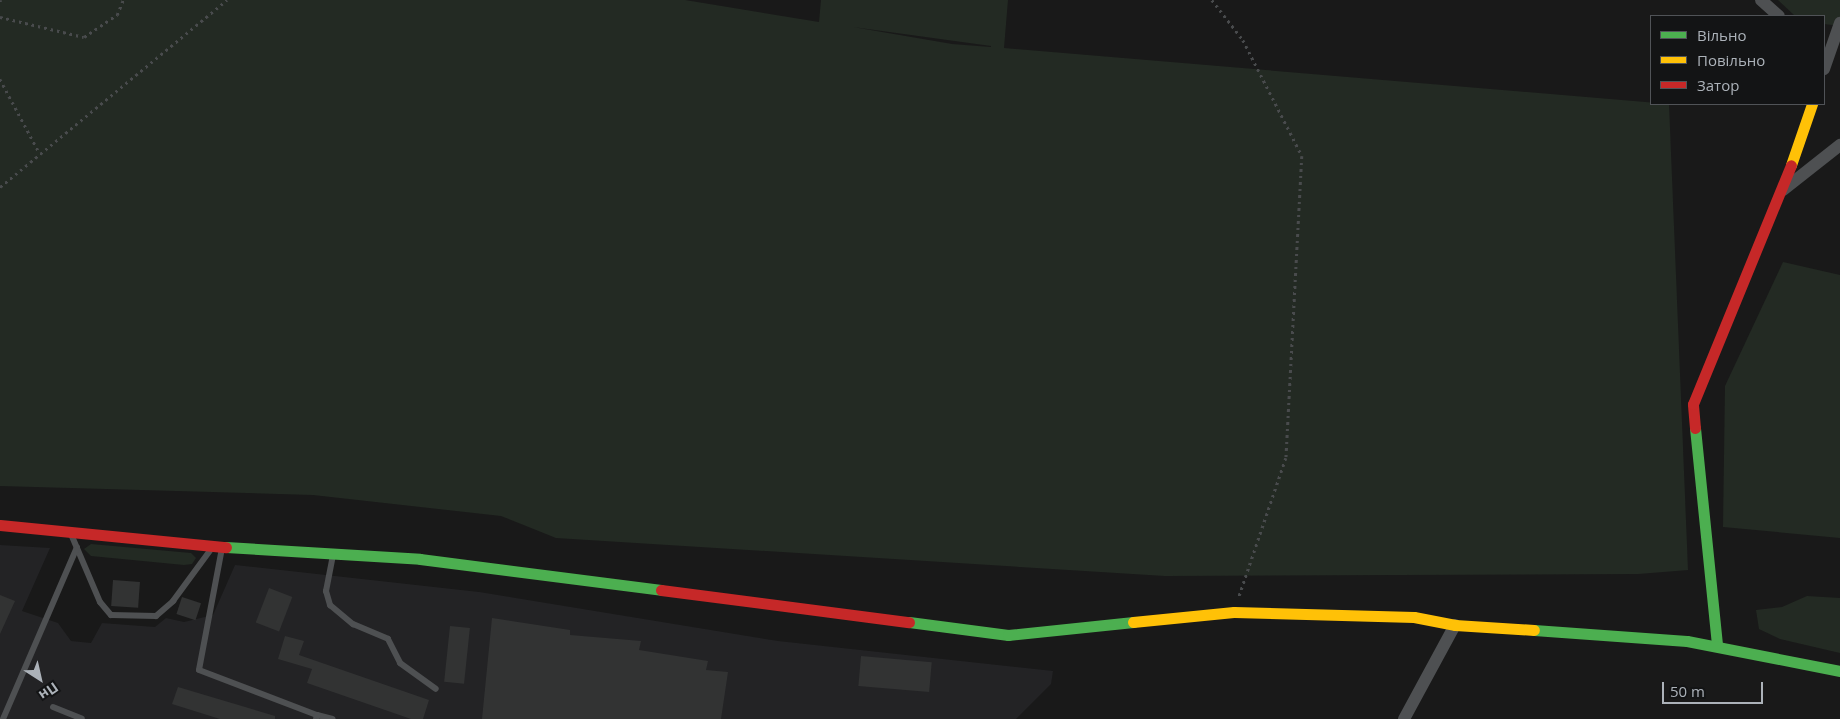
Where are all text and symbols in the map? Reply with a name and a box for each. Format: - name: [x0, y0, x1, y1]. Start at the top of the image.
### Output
- legend: [1650, 15, 1825, 105]
- text: Вільно: [1697, 25, 1746, 45]
- text: Повільно: [1697, 50, 1765, 70]
- text: Затор: [1697, 75, 1739, 95]
- north arrow: [15, 654, 65, 704]
- scale bar: [1665, 672, 1766, 704]
- text: Пн: [35, 678, 62, 705]
- text: 50 m: [1670, 681, 1705, 701]

